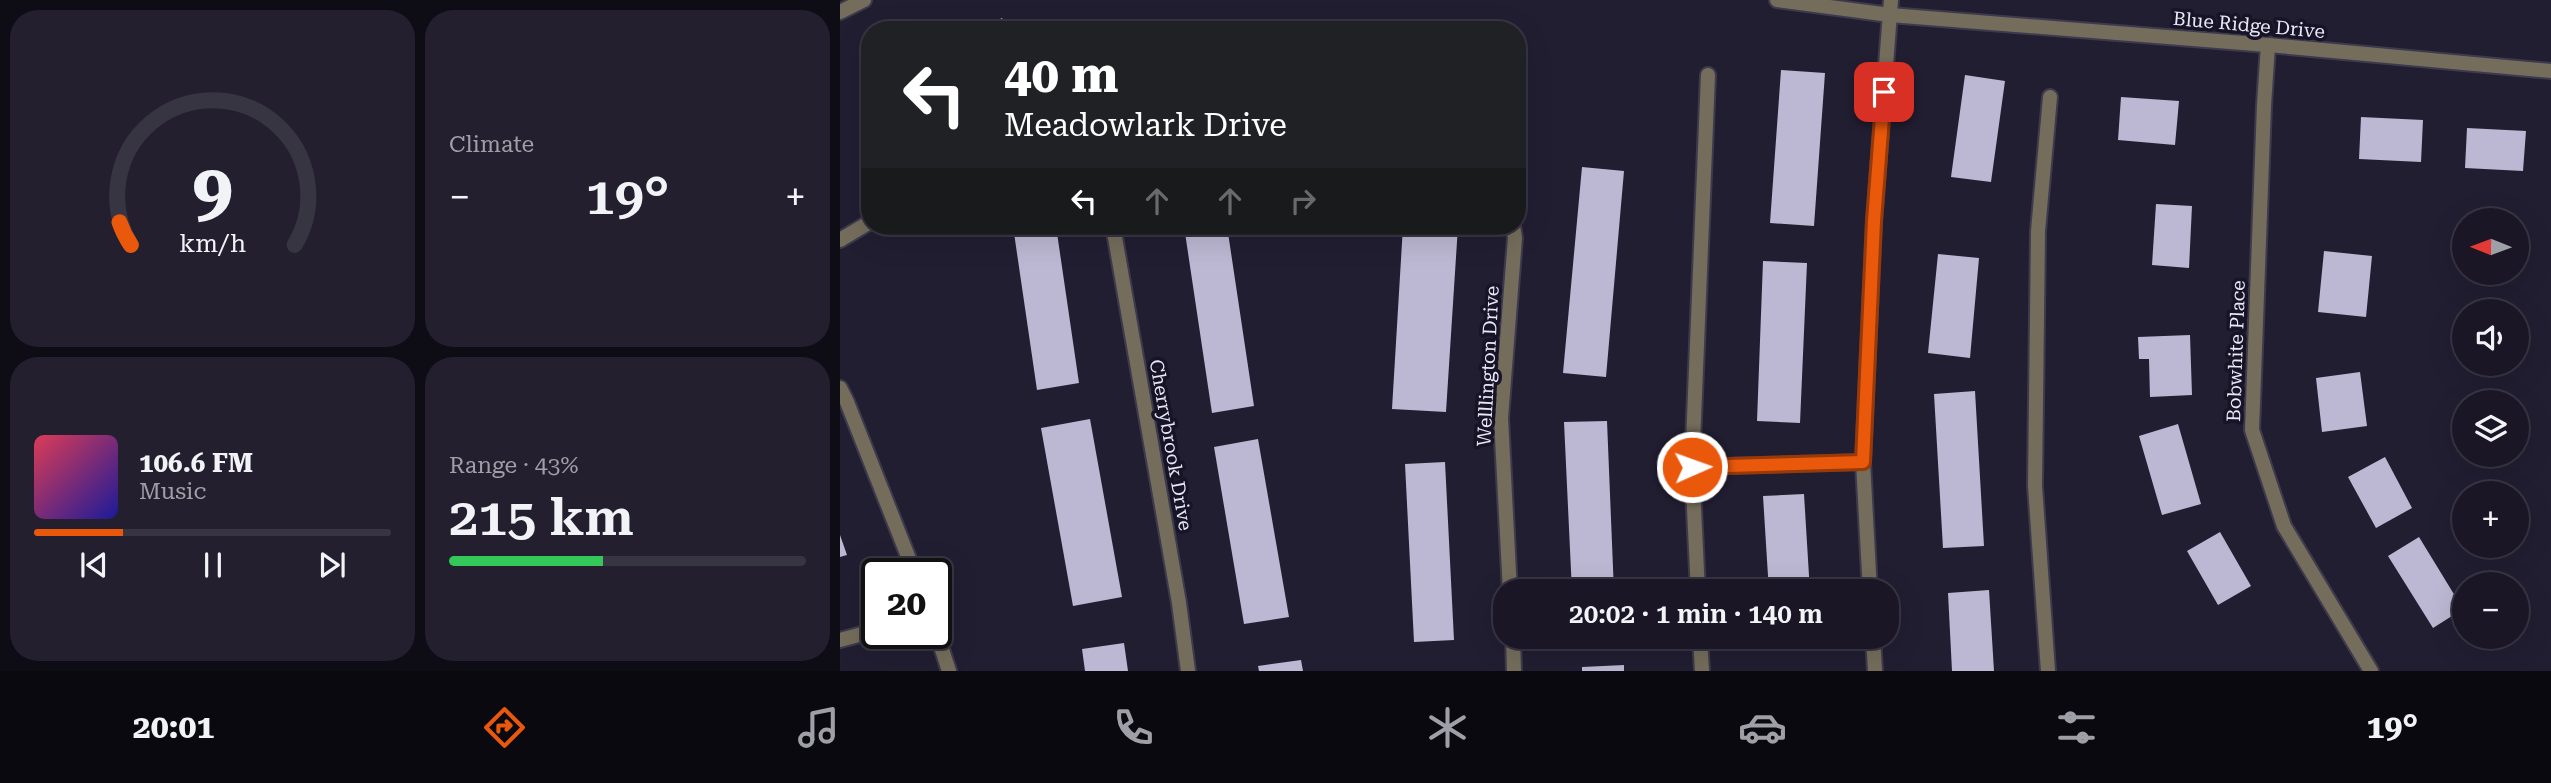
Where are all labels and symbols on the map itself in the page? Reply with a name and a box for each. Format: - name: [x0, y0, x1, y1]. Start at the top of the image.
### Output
- street label: Blue Ridge Drive: [2172, 7, 2326, 43]
- pin: [1854, 62, 1914, 122]
- north arrow: [2452, 208, 2529, 285]
- street label: Bobwhite Place: [2222, 280, 2250, 422]
- street label: Welllington Drive: [1472, 285, 1504, 447]
- street label: Cherrybrook Drive: [1145, 358, 1197, 532]
- position arrow: [1655, 430, 1729, 504]
- speed limit sign: 20: [861, 558, 952, 649]

